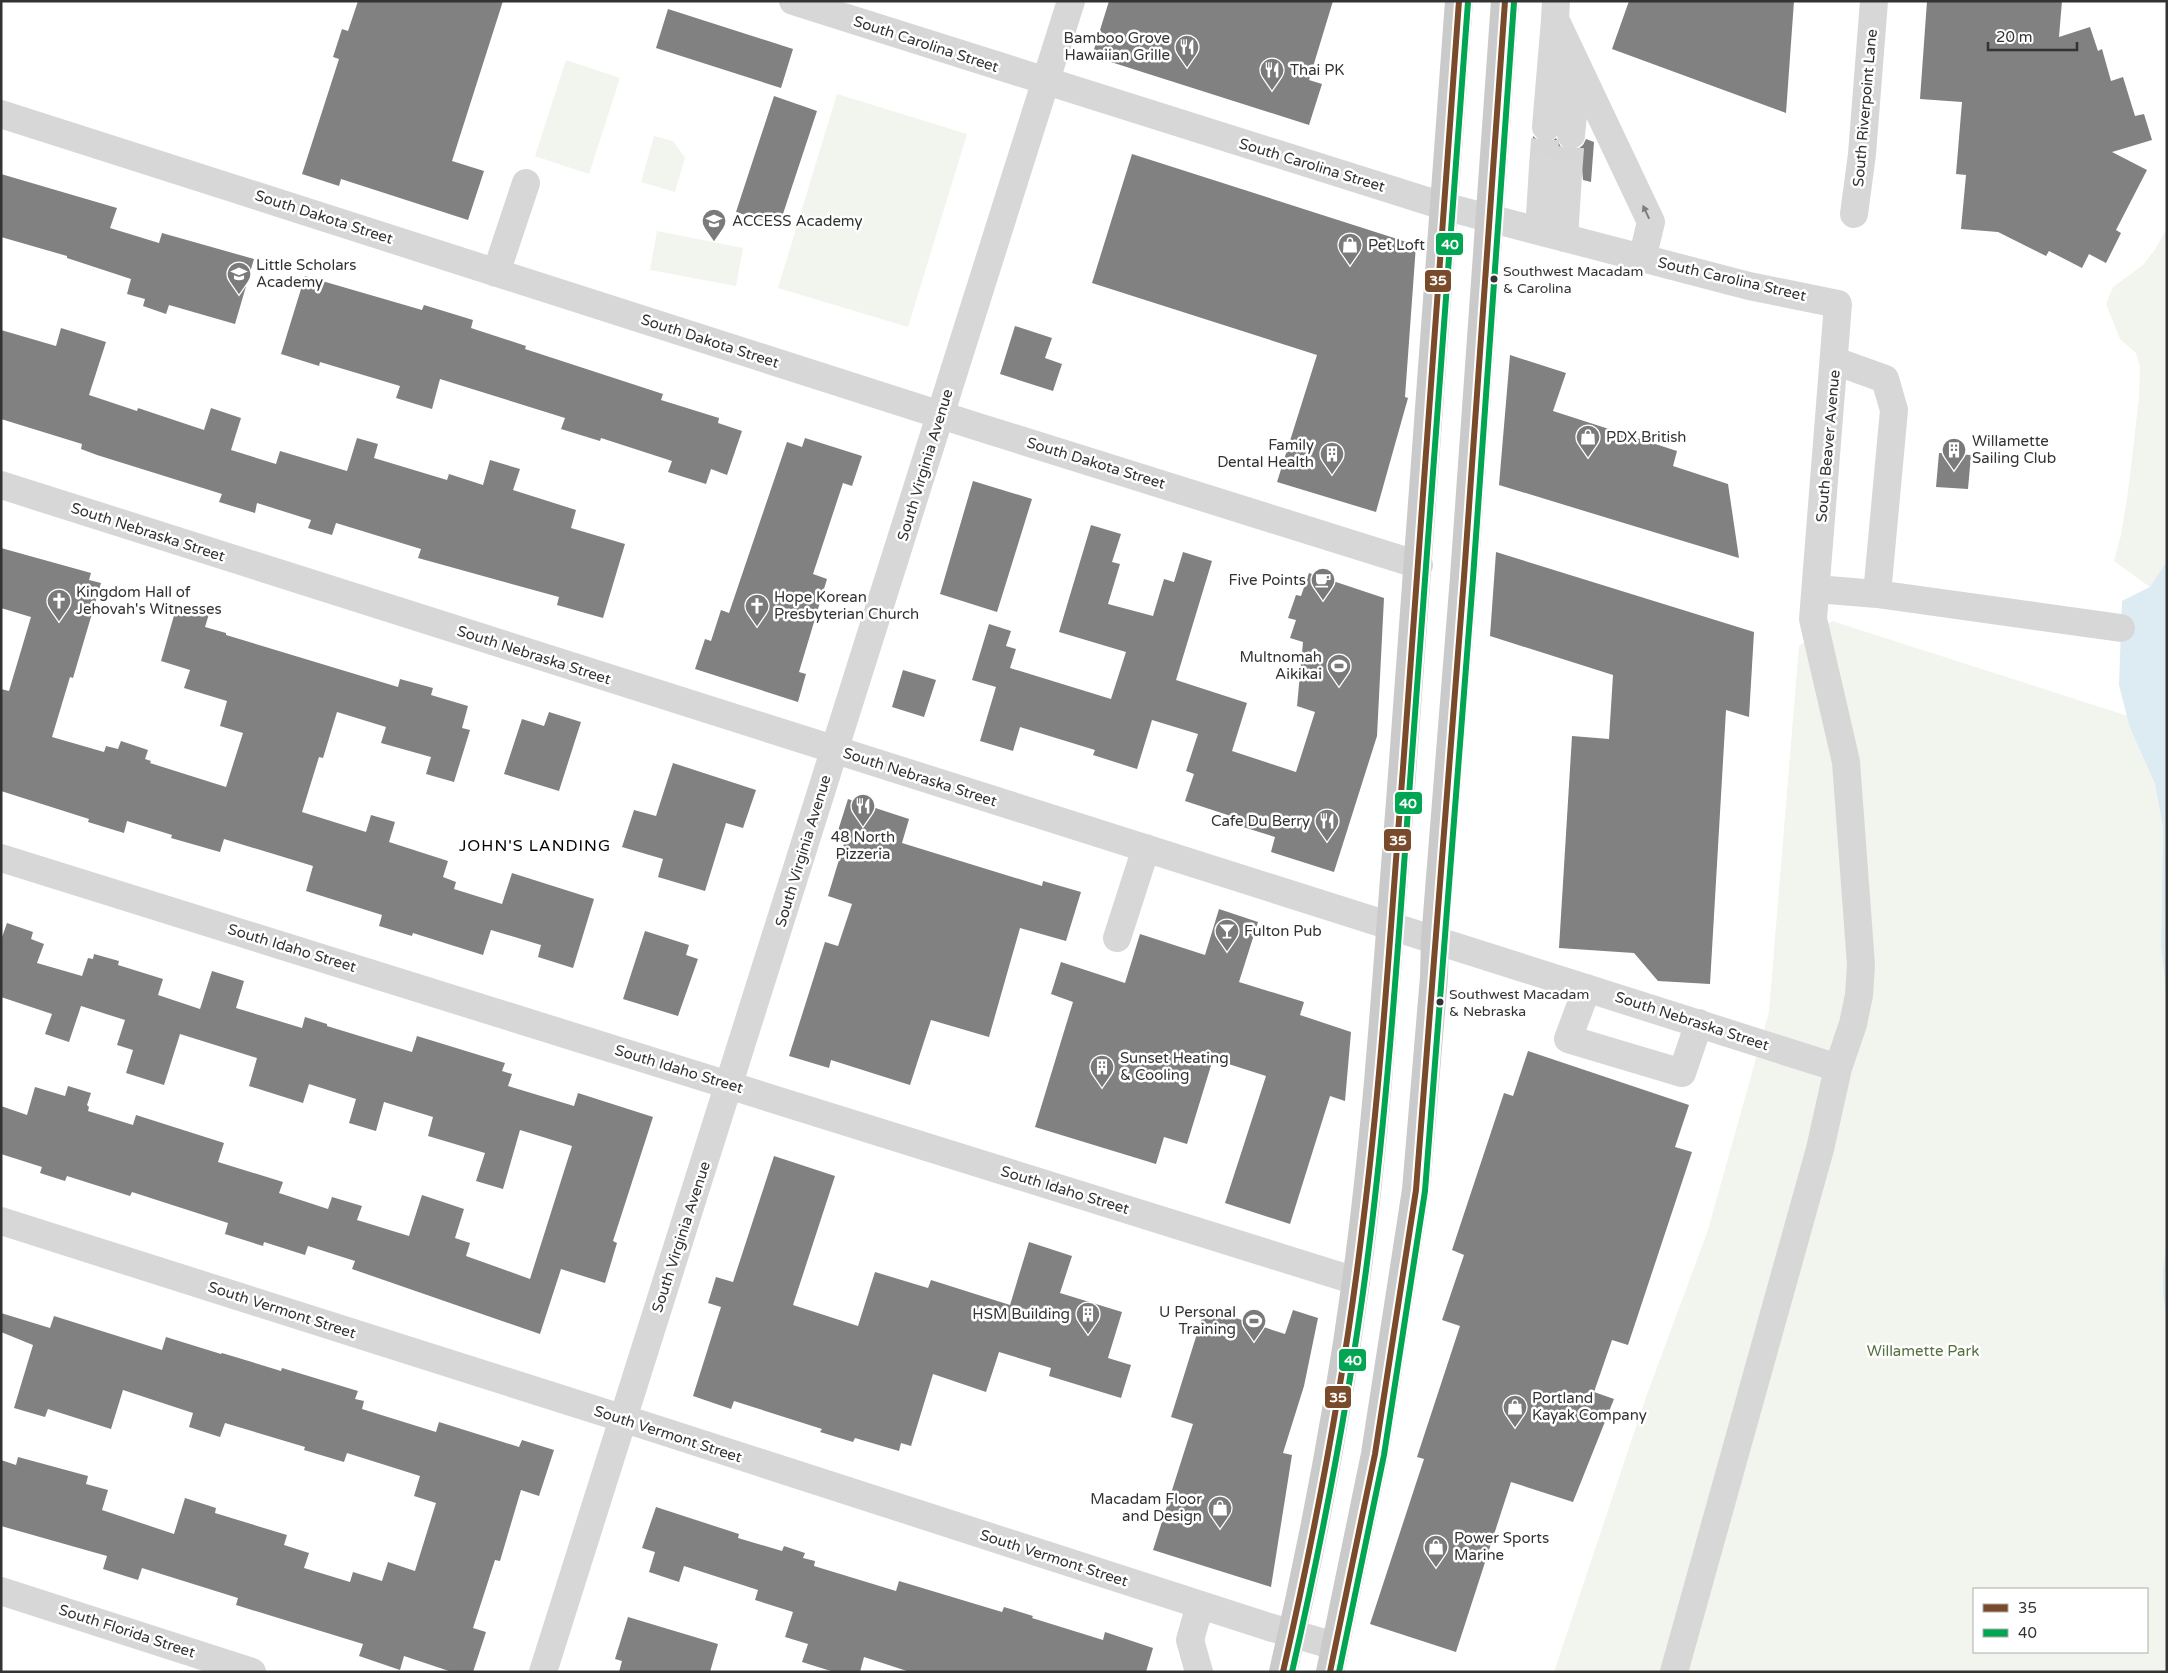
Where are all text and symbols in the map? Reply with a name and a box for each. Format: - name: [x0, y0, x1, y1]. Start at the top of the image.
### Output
- street label: South Carolina Street: [851, 12, 1001, 76]
- scale bar: [1988, 20, 2077, 52]
- street label: South Riverpoint Lane: [1849, 28, 1881, 188]
- text: 20 m: [1996, 28, 2033, 46]
- place label: Bamboo Grove Hawaiian Grille: [1064, 29, 1170, 64]
- restaurant icon: Bamboo Grove Hawaiian Grille: [1174, 34, 1200, 68]
- restaurant icon: Thai PK: [1259, 57, 1285, 91]
- place label: Thai PK: [1290, 61, 1344, 79]
- street label: South Carolina Street: [1237, 134, 1387, 196]
- street label: South Dakota Street: [253, 186, 395, 248]
- one-way arrow: [1642, 205, 1650, 219]
- school or university icon: ACCESS Academy: [701, 208, 727, 242]
- place label: ACCESS Academy: [732, 212, 863, 230]
- shop icon: Pet Loft: [1337, 232, 1363, 266]
- line badge: 40: [1435, 232, 1464, 256]
- place label: Pet Loft: [1368, 236, 1425, 254]
- text: 40: [1441, 236, 1459, 253]
- street label: South Carolina Street: [1656, 253, 1808, 305]
- place label: Little Scholars Academy: [256, 256, 357, 291]
- school or university icon: Little Scholars Academy: [226, 261, 252, 295]
- place label: Southwest Macadam & Carolina: [1503, 263, 1643, 297]
- line badge: 35: [1424, 269, 1452, 293]
- text: 35: [1429, 272, 1447, 289]
- marker: Southwest Macadam & Carolina: [1489, 274, 1499, 284]
- street label: South Dakota Street: [639, 310, 781, 372]
- street label: South Beaver Avenue: [1812, 369, 1844, 523]
- street label: South Virginia Avenue: [893, 387, 957, 543]
- shop icon: PDX British: [1575, 424, 1601, 458]
- place label: PDX British: [1606, 428, 1686, 446]
- place label: Willamette Sailing Club: [1972, 432, 2056, 467]
- street label: South Dakota Street: [1025, 433, 1168, 493]
- place label: Family Dental Health: [1217, 436, 1314, 471]
- building icon: Willamette Sailing Club: [1941, 437, 1967, 471]
- building icon: Family Dental Health: [1319, 441, 1345, 475]
- street label: South Nebraska Street: [69, 499, 227, 565]
- cafe icon: Five Points: [1310, 567, 1336, 601]
- place label: Five Points: [1228, 571, 1306, 589]
- place label: Kingdom Hall of Jehovah's Witnesses: [76, 583, 222, 618]
- church icon: Kingdom Hall of Jehovah's Witnesses: [46, 588, 72, 622]
- place label: Hope Korean Presbyterian Church: [774, 588, 919, 623]
- church icon: Hope Korean Presbyterian Church: [744, 593, 770, 627]
- street label: South Nebraska Street: [455, 622, 613, 688]
- place label: Multnomah Aikikai: [1240, 648, 1322, 683]
- sports icon: Multnomah Aikikai: [1326, 653, 1352, 687]
- street label: South Nebraska Street: [841, 744, 999, 810]
- street label: South Virginia Avenue: [771, 773, 835, 929]
- line badge: 40: [1394, 791, 1423, 815]
- restaurant icon: 48 North Pizzeria: [850, 793, 876, 827]
- text: 40: [1399, 795, 1417, 812]
- restaurant icon: Cafe Du Berry: [1314, 808, 1340, 842]
- place label: Cafe Du Berry: [1211, 812, 1310, 830]
- place label: 48 North Pizzeria: [831, 828, 895, 863]
- line badge: 35: [1383, 828, 1412, 852]
- text: 35: [1389, 832, 1407, 849]
- district label: JOHN'S LANDING: [459, 836, 611, 856]
- bar icon: Fulton Pub: [1214, 918, 1240, 952]
- street label: South Idaho Street: [226, 920, 359, 976]
- place label: Fulton Pub: [1244, 922, 1322, 940]
- place label: Southwest Macadam & Nebraska: [1449, 986, 1589, 1020]
- street label: South Nebraska Street: [1613, 988, 1771, 1054]
- marker: Southwest Macadam & Nebraska: [1435, 997, 1445, 1007]
- street label: South Idaho Street: [613, 1041, 746, 1097]
- place label: Sunset Heating & Cooling: [1120, 1049, 1229, 1084]
- building icon: Sunset Heating & Cooling: [1089, 1054, 1115, 1088]
- street label: South Virginia Avenue: [648, 1159, 714, 1315]
- street label: South Idaho Street: [999, 1162, 1132, 1218]
- street label: South Vermont Street: [206, 1278, 358, 1343]
- building icon: HSM Building: [1075, 1301, 1101, 1335]
- place label: U Personal Training: [1159, 1303, 1236, 1338]
- place label: HSM Building: [972, 1305, 1070, 1323]
- sports icon: U Personal Training: [1241, 1308, 1267, 1342]
- park label: Willamette Park: [1867, 1342, 1979, 1360]
- line badge: 40: [1338, 1348, 1367, 1372]
- text: 40: [1344, 1352, 1362, 1369]
- line badge: 35: [1324, 1385, 1352, 1409]
- text: 35: [1329, 1389, 1347, 1406]
- place label: Portland Kayak Company: [1532, 1389, 1647, 1424]
- shop icon: Portland Kayak Company: [1502, 1394, 1528, 1428]
- street label: South Vermont Street: [592, 1402, 744, 1467]
- place label: Macadam Floor and Design: [1090, 1490, 1202, 1525]
- shop icon: Macadam Floor and Design: [1207, 1495, 1233, 1529]
- street label: South Vermont Street: [978, 1526, 1130, 1591]
- place label: Power Sports Marine: [1454, 1529, 1549, 1564]
- shop icon: Power Sports Marine: [1423, 1534, 1449, 1568]
- legend: [1973, 1588, 2148, 1653]
- text: 35: [2018, 1599, 2037, 1617]
- street label: South Florida Street: [57, 1600, 198, 1662]
- text: 40: [2018, 1624, 2037, 1642]

